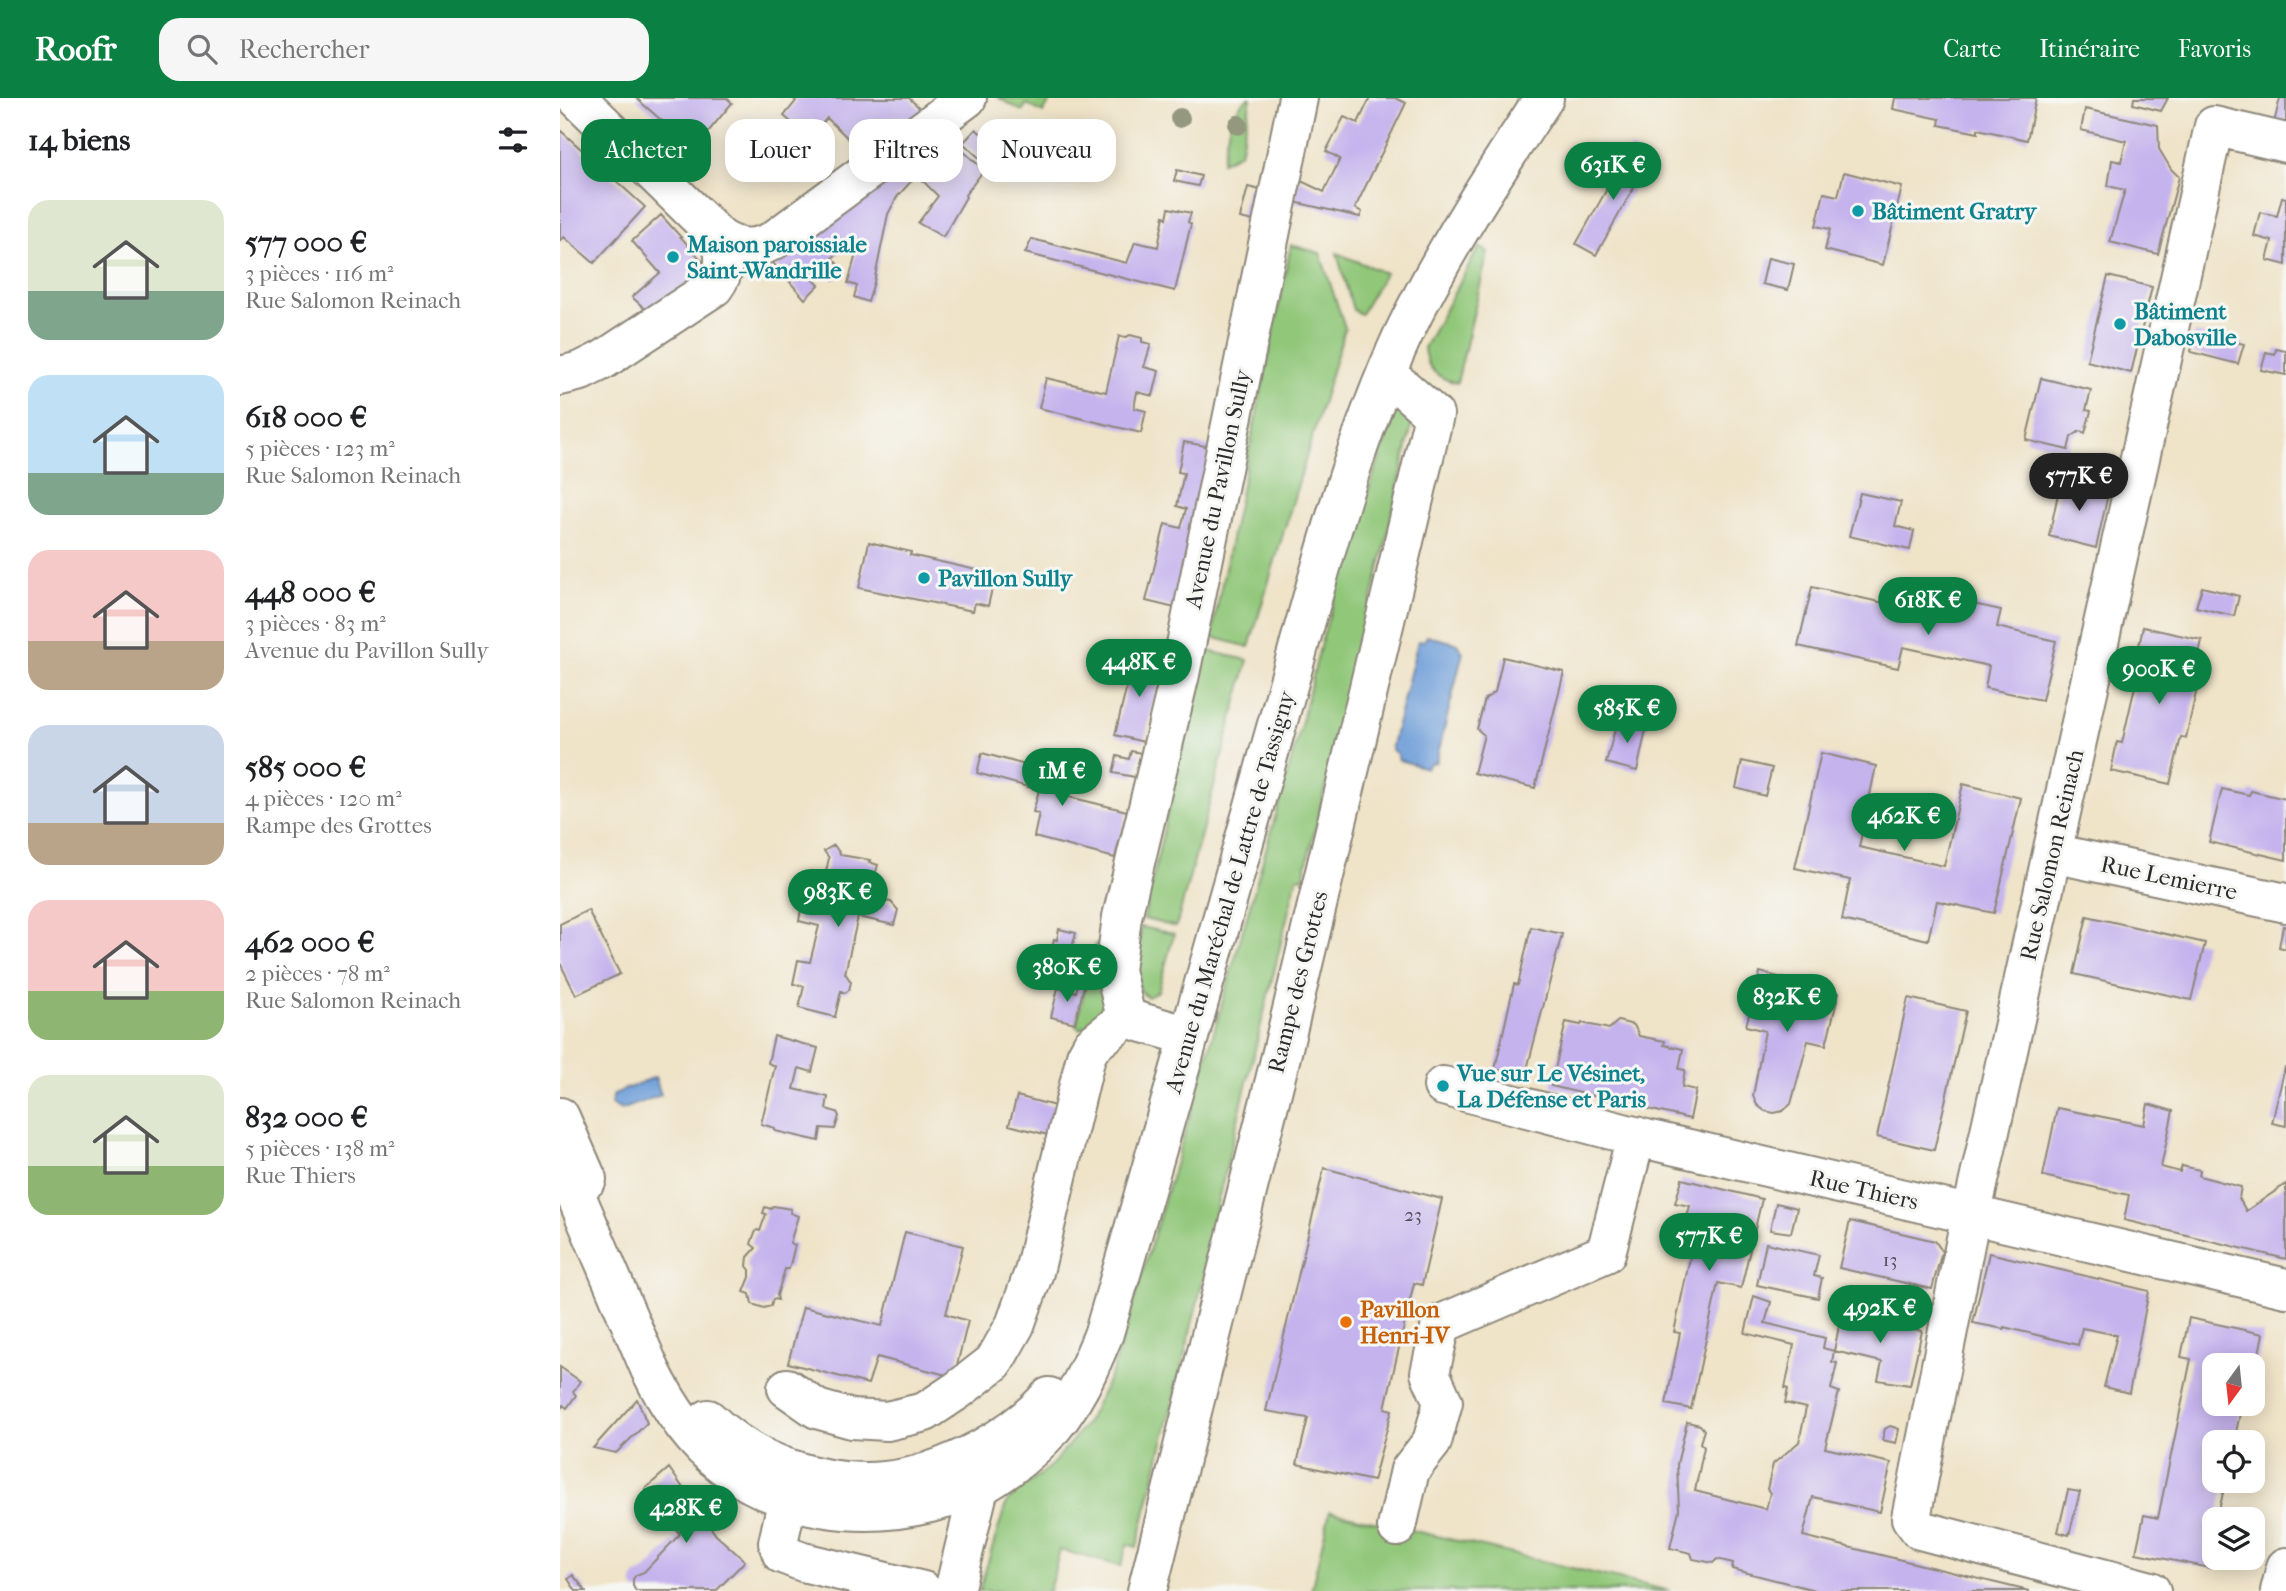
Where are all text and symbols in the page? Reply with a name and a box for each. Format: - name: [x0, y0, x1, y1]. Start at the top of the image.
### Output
- search box: [159, 18, 649, 81]
- text: Roofr: [35, 30, 117, 69]
- icon: search: [183, 30, 221, 68]
- text: Rechercher: [239, 34, 369, 65]
- text: Carte: [1943, 35, 2001, 63]
- text: Itinéraire: [2039, 35, 2140, 63]
- text: Favoris: [2178, 35, 2251, 63]
- chip: Acheter: [581, 119, 711, 182]
- chip: Louer: [725, 119, 835, 182]
- chip: Filtres: [849, 119, 963, 182]
- chip: Nouveau: [977, 119, 1116, 182]
- icon: filters: [494, 121, 532, 159]
- text: 14 biens: [28, 123, 130, 158]
- pin: 631K €: [1556, 142, 1670, 202]
- text: 631K €: [1580, 151, 1646, 178]
- place label: Bâtiment Gratry: [1872, 198, 2038, 225]
- marker: Bâtiment Gratry: [1850, 203, 1866, 219]
- text: 577 000 €: [245, 225, 367, 260]
- icon: home: [84, 228, 168, 312]
- place label: Maison paroissiale Saint-Wandrille: [687, 231, 867, 284]
- marker: Maison paroissiale Saint-Wandrille: [665, 249, 681, 265]
- text: 3 pièces · 116 m²: [245, 260, 394, 287]
- text: Rue Salomon Reinach: [245, 287, 461, 314]
- place label: Bâtiment Dabosville: [2134, 298, 2237, 351]
- marker: Bâtiment Dabosville: [2112, 316, 2128, 332]
- street label: Avenue du Pavillon Sully: [1179, 366, 1257, 612]
- text: 618 000 €: [245, 400, 367, 435]
- icon: home: [84, 403, 168, 487]
- text: 5 pièces · 123 m²: [245, 435, 395, 462]
- pin: 577K €: [2022, 454, 2136, 513]
- text: Rue Salomon Reinach: [245, 462, 461, 489]
- text: 577K €: [2045, 462, 2113, 489]
- place label: Pavillon Sully: [938, 565, 1074, 592]
- marker: Pavillon Sully: [916, 570, 932, 586]
- text: 448 000 €: [245, 575, 376, 610]
- icon: home: [84, 578, 168, 662]
- pin: 618K €: [1871, 578, 1985, 637]
- text: 618K €: [1894, 586, 1962, 613]
- text: 3 pièces · 83 m²: [245, 610, 386, 637]
- text: Avenue du Pavillon Sully: [245, 637, 488, 664]
- pin: 448K €: [1082, 640, 1196, 699]
- pin: 900K €: [2102, 646, 2216, 706]
- text: 448K €: [1102, 648, 1176, 675]
- text: 900K €: [2123, 655, 2195, 682]
- pin: 585K €: [1570, 686, 1684, 745]
- street label: Avenue du Maréchal de Lattre de Tassigny: [1159, 687, 1301, 1097]
- text: 585K €: [1594, 694, 1660, 721]
- street label: Rue Salomon Reinach: [2015, 747, 2089, 963]
- pin: 1M €: [1021, 748, 1103, 808]
- text: 585 000 €: [245, 750, 366, 785]
- icon: home: [84, 753, 168, 837]
- text: 1M €: [1038, 757, 1086, 784]
- text: 4 pièces · 120 m²: [245, 785, 402, 812]
- pin: 462K €: [1847, 794, 1961, 853]
- text: 462K €: [1867, 802, 1941, 829]
- text: Rampe des Grottes: [245, 812, 432, 839]
- street label: Rue Lemierre: [2098, 850, 2240, 906]
- pin: 983K €: [781, 870, 895, 929]
- text: 983K €: [804, 878, 872, 905]
- street label: Rampe des Grottes: [1262, 888, 1334, 1076]
- text: 462 000 €: [245, 925, 375, 960]
- icon: home: [84, 928, 168, 1012]
- pin: 380K €: [1010, 944, 1124, 1004]
- text: 380K €: [1033, 953, 1102, 980]
- text: 2 pièces · 78 m²: [245, 960, 390, 987]
- pin: 832K €: [1730, 974, 1844, 1034]
- text: 832K €: [1753, 983, 1821, 1010]
- text: Rue Salomon Reinach: [245, 987, 461, 1014]
- place label: Vue sur Le Vésinet, La Défense et Paris: [1456, 1060, 1647, 1113]
- marker: Vue sur Le Vésinet, La Défense et Paris: [1435, 1078, 1451, 1094]
- text: 832 000 €: [245, 1100, 368, 1135]
- icon: home: [84, 1103, 168, 1187]
- text: 5 pièces · 138 m²: [245, 1135, 395, 1162]
- text: Rue Thiers: [245, 1162, 356, 1189]
- street label: Rue Thiers: [1807, 1164, 1921, 1216]
- house number: 23: [1404, 1204, 1422, 1226]
- pin: 577K €: [1652, 1214, 1766, 1273]
- text: 577K €: [1675, 1222, 1743, 1249]
- house number: 13: [1883, 1249, 1897, 1271]
- pin: 492K €: [1823, 1286, 1937, 1345]
- text: 492K €: [1844, 1294, 1916, 1321]
- place label: Pavillon Henri-IV: [1360, 1296, 1451, 1349]
- marker: Pavillon Henri-IV: [1338, 1314, 1354, 1330]
- north arrow: [2202, 1353, 2264, 1416]
- map controls: [2202, 1353, 2265, 1570]
- button: locate: [2202, 1430, 2265, 1493]
- pin: 428K €: [629, 1486, 743, 1545]
- text: 428K €: [650, 1494, 722, 1521]
- button: layers: [2202, 1507, 2265, 1570]

